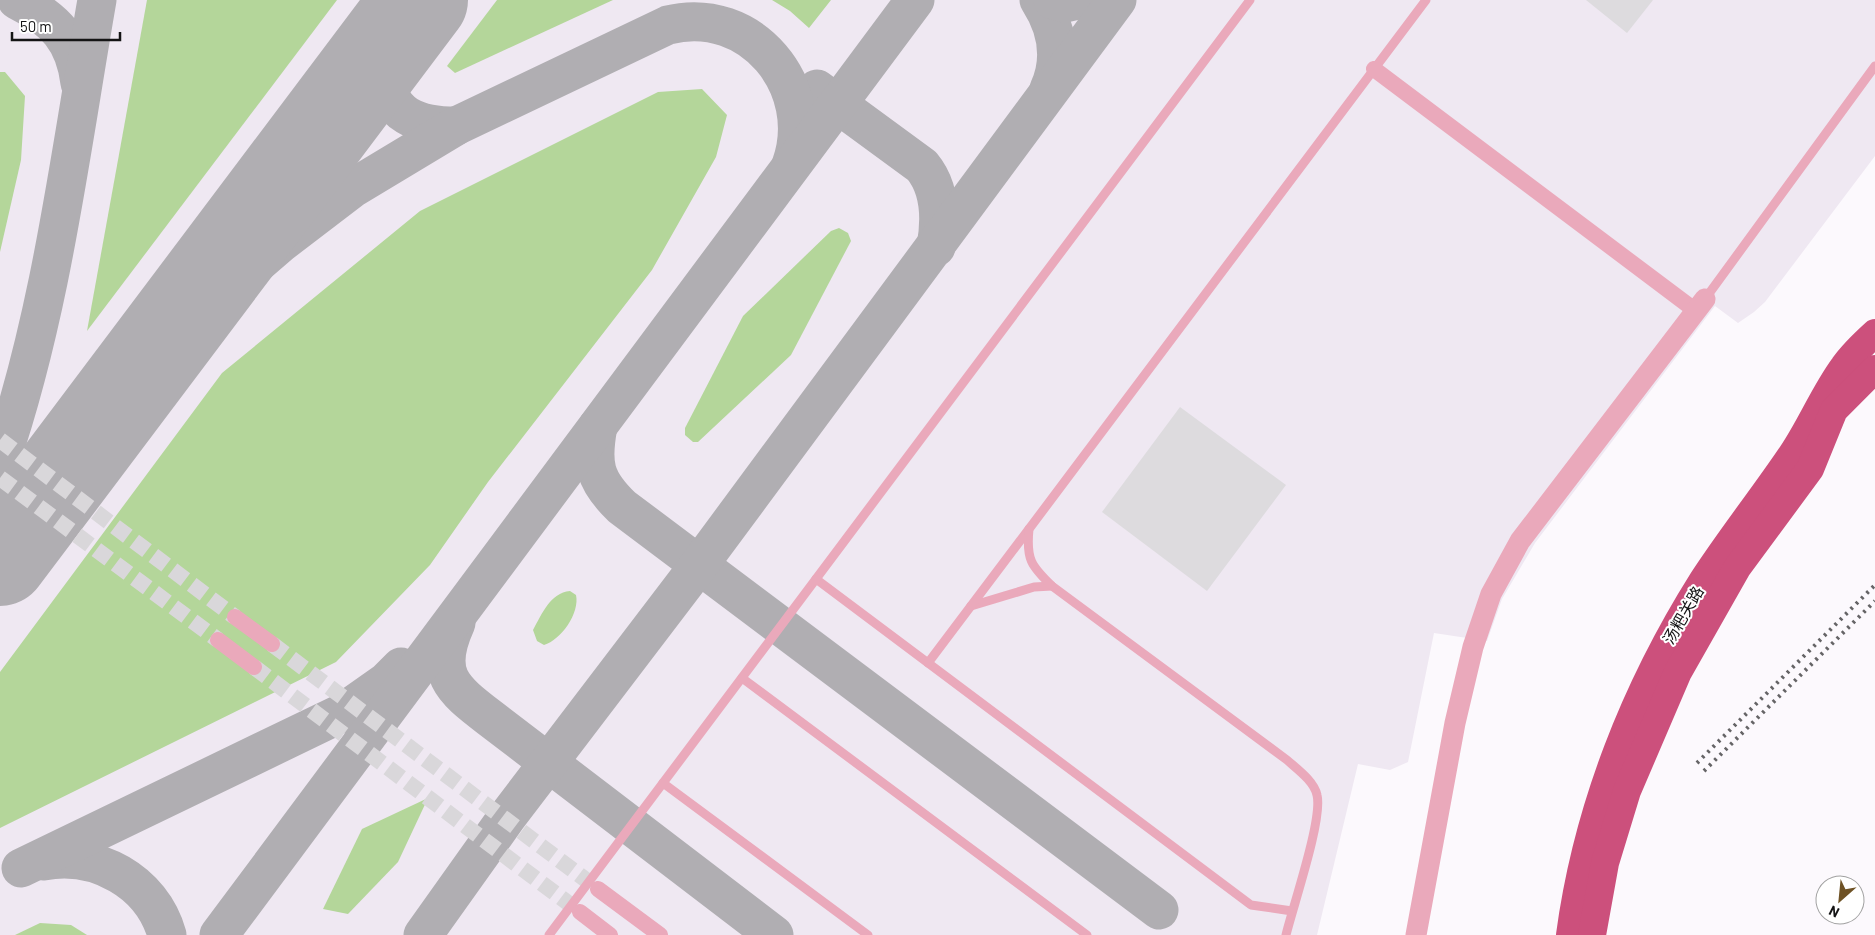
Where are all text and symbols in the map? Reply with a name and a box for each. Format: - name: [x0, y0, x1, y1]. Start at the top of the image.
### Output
- scale bar: [12, 10, 120, 42]
- text: 50 m: [20, 17, 52, 35]
- street label: 汤粑关路: [1658, 582, 1707, 647]
- north arrow: [1815, 875, 1865, 925]
- text: N: [1826, 902, 1842, 922]

